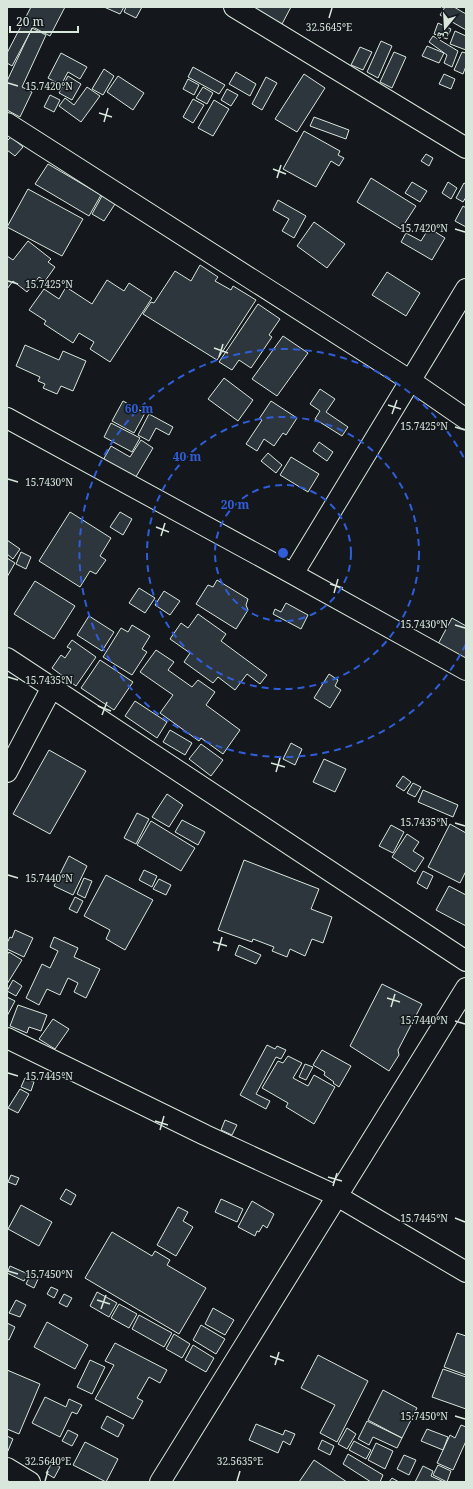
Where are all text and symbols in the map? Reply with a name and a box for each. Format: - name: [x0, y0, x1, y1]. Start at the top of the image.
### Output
- scale bar: [10, 8, 78, 34]
- north arrow: [425, 8, 465, 48]
- text: 20 m: [16, 13, 44, 30]
- text: 32.5645°E: [306, 20, 352, 34]
- text: ش: [434, 28, 450, 47]
- text: 15.7420°N: [25, 79, 73, 93]
- text: 15.7420°N: [400, 221, 448, 235]
- text: 15.7425°N: [25, 277, 73, 291]
- text: 60 m: [125, 400, 153, 417]
- text: 15.7425°N: [400, 419, 448, 433]
- text: 40 m: [173, 448, 201, 465]
- text: 15.7430°N: [25, 475, 73, 489]
- text: 20 m: [221, 496, 249, 513]
- centre of rings: [276, 546, 290, 560]
- text: 15.7430°N: [400, 617, 448, 631]
- text: 15.7435°N: [25, 673, 73, 687]
- text: 15.7435°N: [400, 815, 448, 829]
- text: 15.7440°N: [25, 871, 73, 885]
- text: 15.7440°N: [400, 1013, 448, 1027]
- text: 15.7445°N: [25, 1069, 73, 1083]
- text: 15.7445°N: [400, 1211, 448, 1225]
- text: 15.7450°N: [25, 1267, 73, 1281]
- text: 15.7450°N: [400, 1409, 448, 1423]
- text: 32.5640°E: [25, 1454, 71, 1468]
- text: 32.5635°E: [217, 1454, 263, 1468]

